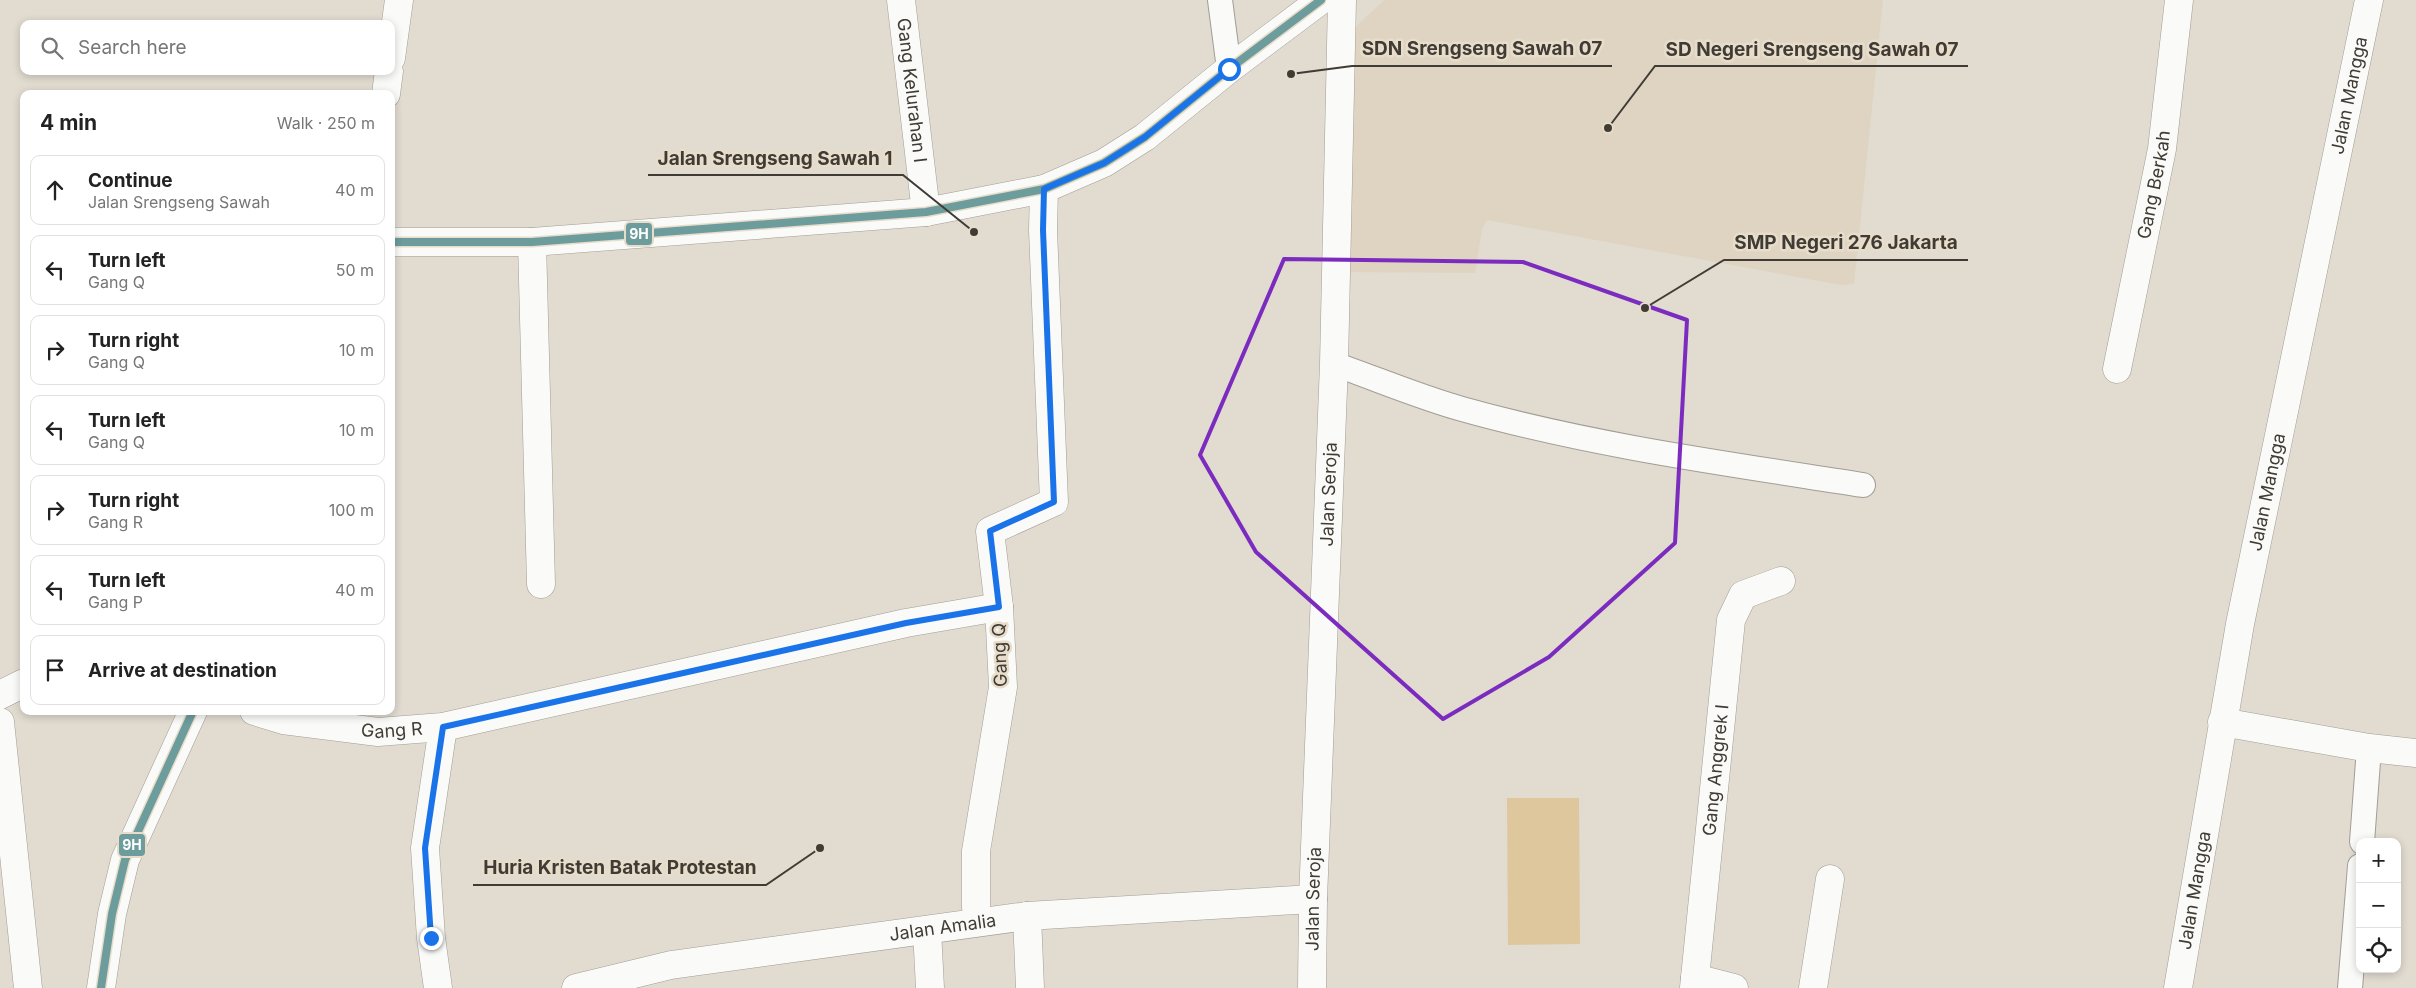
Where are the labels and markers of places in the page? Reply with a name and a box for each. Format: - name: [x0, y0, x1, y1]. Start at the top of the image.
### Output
- callout: SDN Srengseng Sawah 07: [1352, 32, 1612, 66]
- callout: SD Negeri Srengseng Sawah 07: [1655, 32, 1968, 66]
- callout: Jalan Srengseng Sawah 1: [648, 141, 903, 175]
- callout: SMP Negeri 276 Jakarta: [1724, 226, 1968, 260]
- callout: Huria Kristen Batak Protestan: [473, 851, 766, 885]

